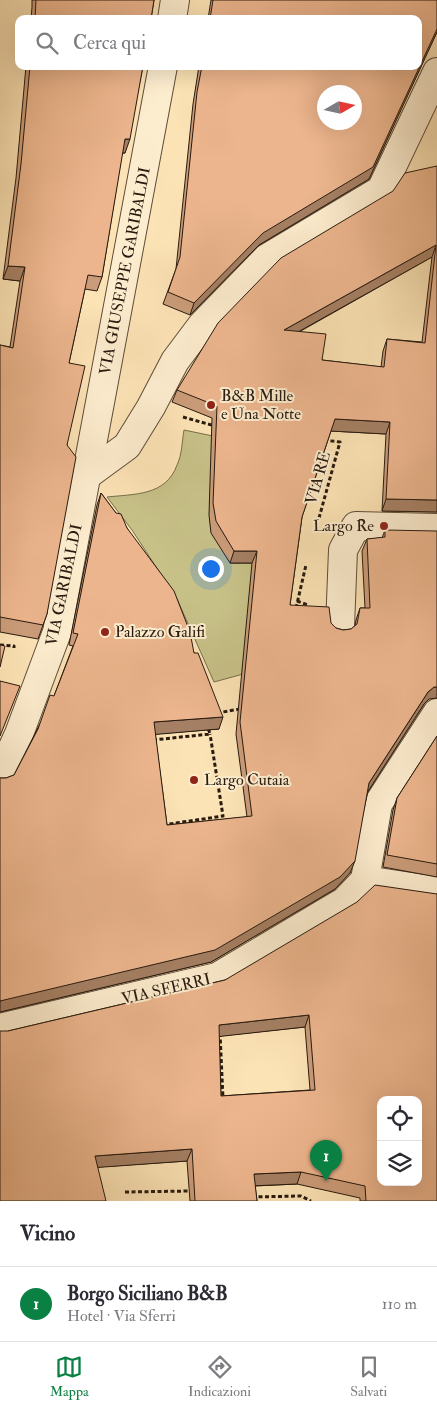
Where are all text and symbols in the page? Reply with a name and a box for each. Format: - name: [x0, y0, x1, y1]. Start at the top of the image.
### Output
- search box: [15, 15, 422, 70]
- icon: search: [33, 29, 61, 57]
- text: Cerca qui: [73, 31, 146, 55]
- north arrow: [317, 85, 362, 130]
- street label: VIA GIUSEPPE GARIBALDI: [95, 165, 155, 377]
- place label: B&B Mille e Una Notte: [221, 386, 301, 424]
- marker: B&B Mille e Una Notte: [205, 399, 217, 411]
- street label: VIA RE: [301, 449, 335, 507]
- place label: Largo Re: [313, 516, 374, 536]
- marker: Largo Re: [378, 520, 390, 532]
- street label: VIA GARIBALDI: [41, 522, 87, 648]
- your location: [198, 556, 224, 582]
- place label: Palazzo Galifi: [115, 622, 205, 642]
- marker: Palazzo Galifi: [99, 626, 111, 638]
- place label: Largo Cutaia: [204, 770, 290, 790]
- marker: Largo Cutaia: [188, 774, 200, 786]
- street label: VIA SFERRI: [119, 969, 213, 1009]
- map controls: [377, 1096, 422, 1186]
- button: locate: [377, 1096, 422, 1141]
- pin: 1: [310, 1140, 342, 1181]
- button: layers: [377, 1141, 422, 1186]
- text: Vicino: [20, 1220, 75, 1247]
- text: Borgo Siciliano B&B: [67, 1282, 228, 1306]
- text: 1: [33, 1294, 39, 1314]
- text: 110 m: [382, 1294, 417, 1314]
- text: Hotel · Via Sferri: [67, 1306, 176, 1326]
- tab: Mappa: [50, 1353, 89, 1400]
- tab: Indicazioni: [188, 1353, 251, 1400]
- tab: Salvati: [350, 1353, 387, 1400]

